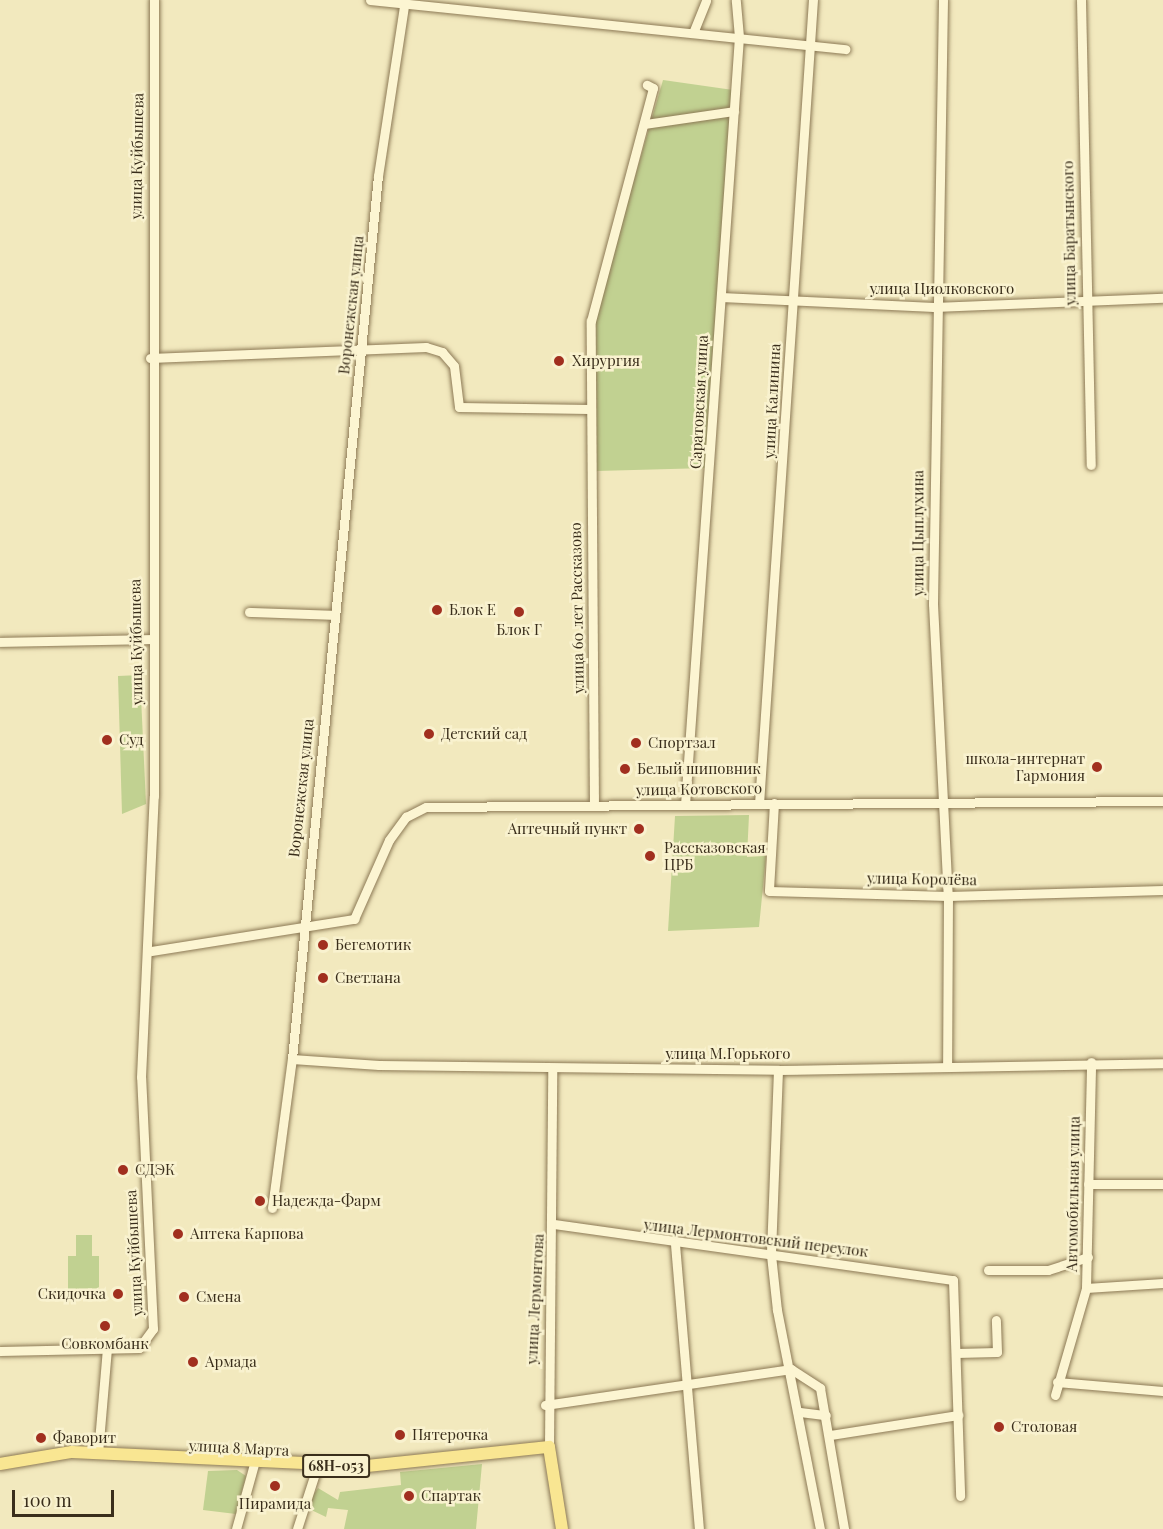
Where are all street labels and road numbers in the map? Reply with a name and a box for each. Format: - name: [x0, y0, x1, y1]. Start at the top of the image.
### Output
- street label: улица Куйбышева: [127, 93, 147, 219]
- street label: улица Баратынского: [1059, 160, 1079, 306]
- street label: Воронежская улица: [335, 235, 367, 375]
- street label: улица Циолковского: [870, 280, 1014, 298]
- street label: Саратовская улица: [686, 334, 712, 470]
- street label: улица Калинина: [760, 343, 784, 459]
- street label: улица Цыплухина: [909, 470, 927, 596]
- street label: улица 60 лет Рассказово: [567, 522, 587, 694]
- street label: улица Куйбышева: [126, 579, 146, 705]
- street label: Воронежская улица: [285, 718, 317, 858]
- street label: улица Котовского: [636, 779, 762, 799]
- street label: улица Королёва: [867, 869, 977, 889]
- street label: улица М.Горького: [666, 1045, 790, 1063]
- street label: Автомобильная улица: [1063, 1116, 1083, 1272]
- street label: улица Куйбышева: [122, 1189, 146, 1317]
- street label: улица Лермонтовский переулок: [643, 1215, 869, 1261]
- street label: улица Лермонтова: [523, 1233, 547, 1365]
- street label: улица 8 Марта: [188, 1436, 290, 1460]
- road number: 68Н-053: [302, 1455, 370, 1477]

